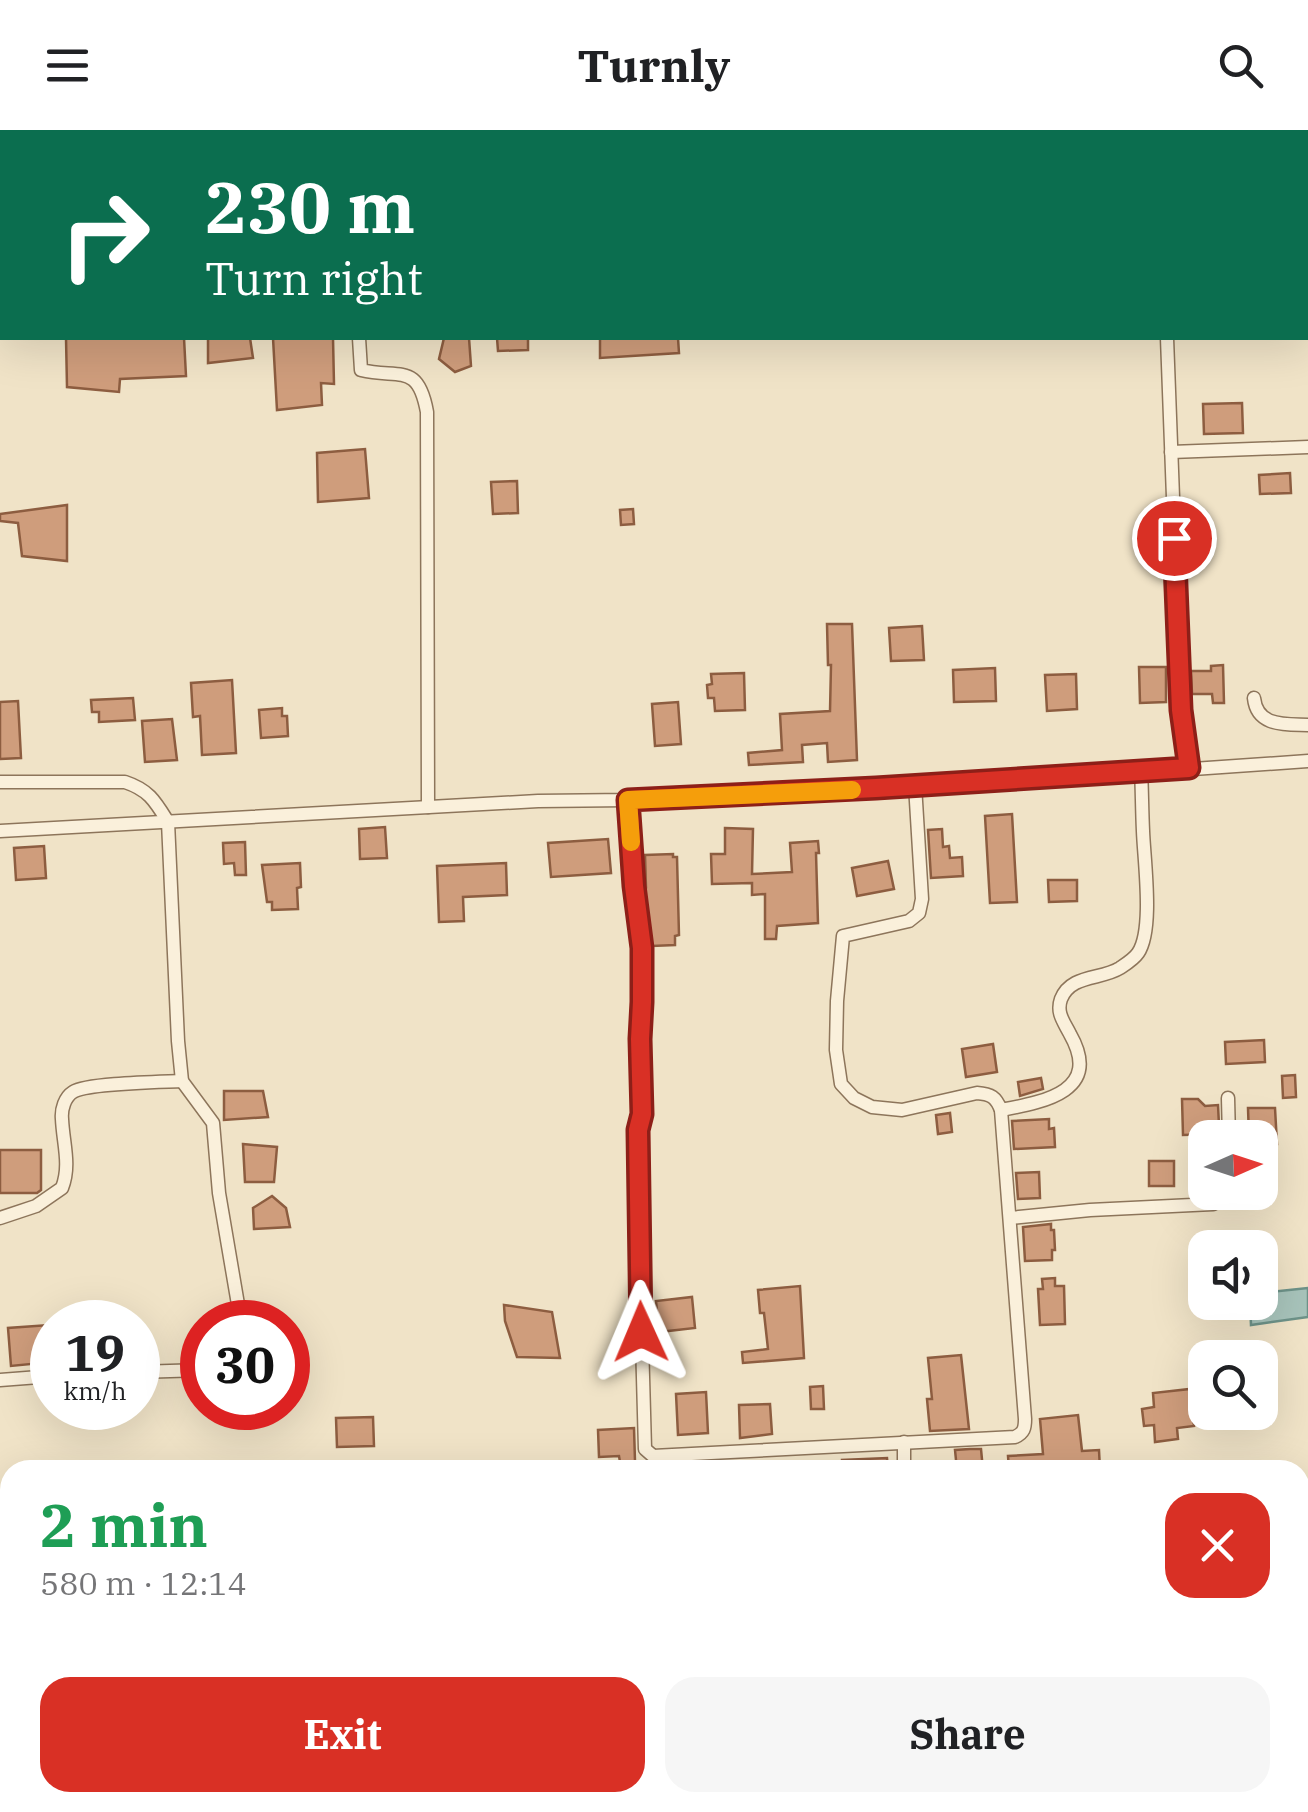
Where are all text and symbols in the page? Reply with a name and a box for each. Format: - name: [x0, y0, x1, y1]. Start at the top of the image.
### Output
- text: Turnly: [578, 36, 730, 94]
- icon: menu: [40, 38, 95, 93]
- icon: search: [1213, 38, 1268, 93]
- text: 230 m: [205, 161, 415, 252]
- icon: right: [40, 170, 170, 300]
- text: Turn right: [205, 249, 423, 307]
- pin: [1132, 496, 1217, 581]
- icon: arrive: [1147, 511, 1202, 566]
- north arrow: [1188, 1120, 1278, 1210]
- map controls: [1188, 1120, 1278, 1430]
- button: sound: [1188, 1230, 1278, 1320]
- position arrow: [589, 1280, 693, 1384]
- speed limit sign: 30: [180, 1300, 310, 1430]
- text: 19: [65, 1320, 125, 1385]
- button: search: [1188, 1340, 1278, 1430]
- text: km/h: [63, 1374, 127, 1407]
- text: 2 min: [40, 1485, 208, 1564]
- button: close: [1165, 1493, 1270, 1598]
- text: 580 m · 12:14: [40, 1562, 247, 1604]
- button: Exit: [40, 1677, 645, 1792]
- button: Share: [665, 1677, 1270, 1792]

